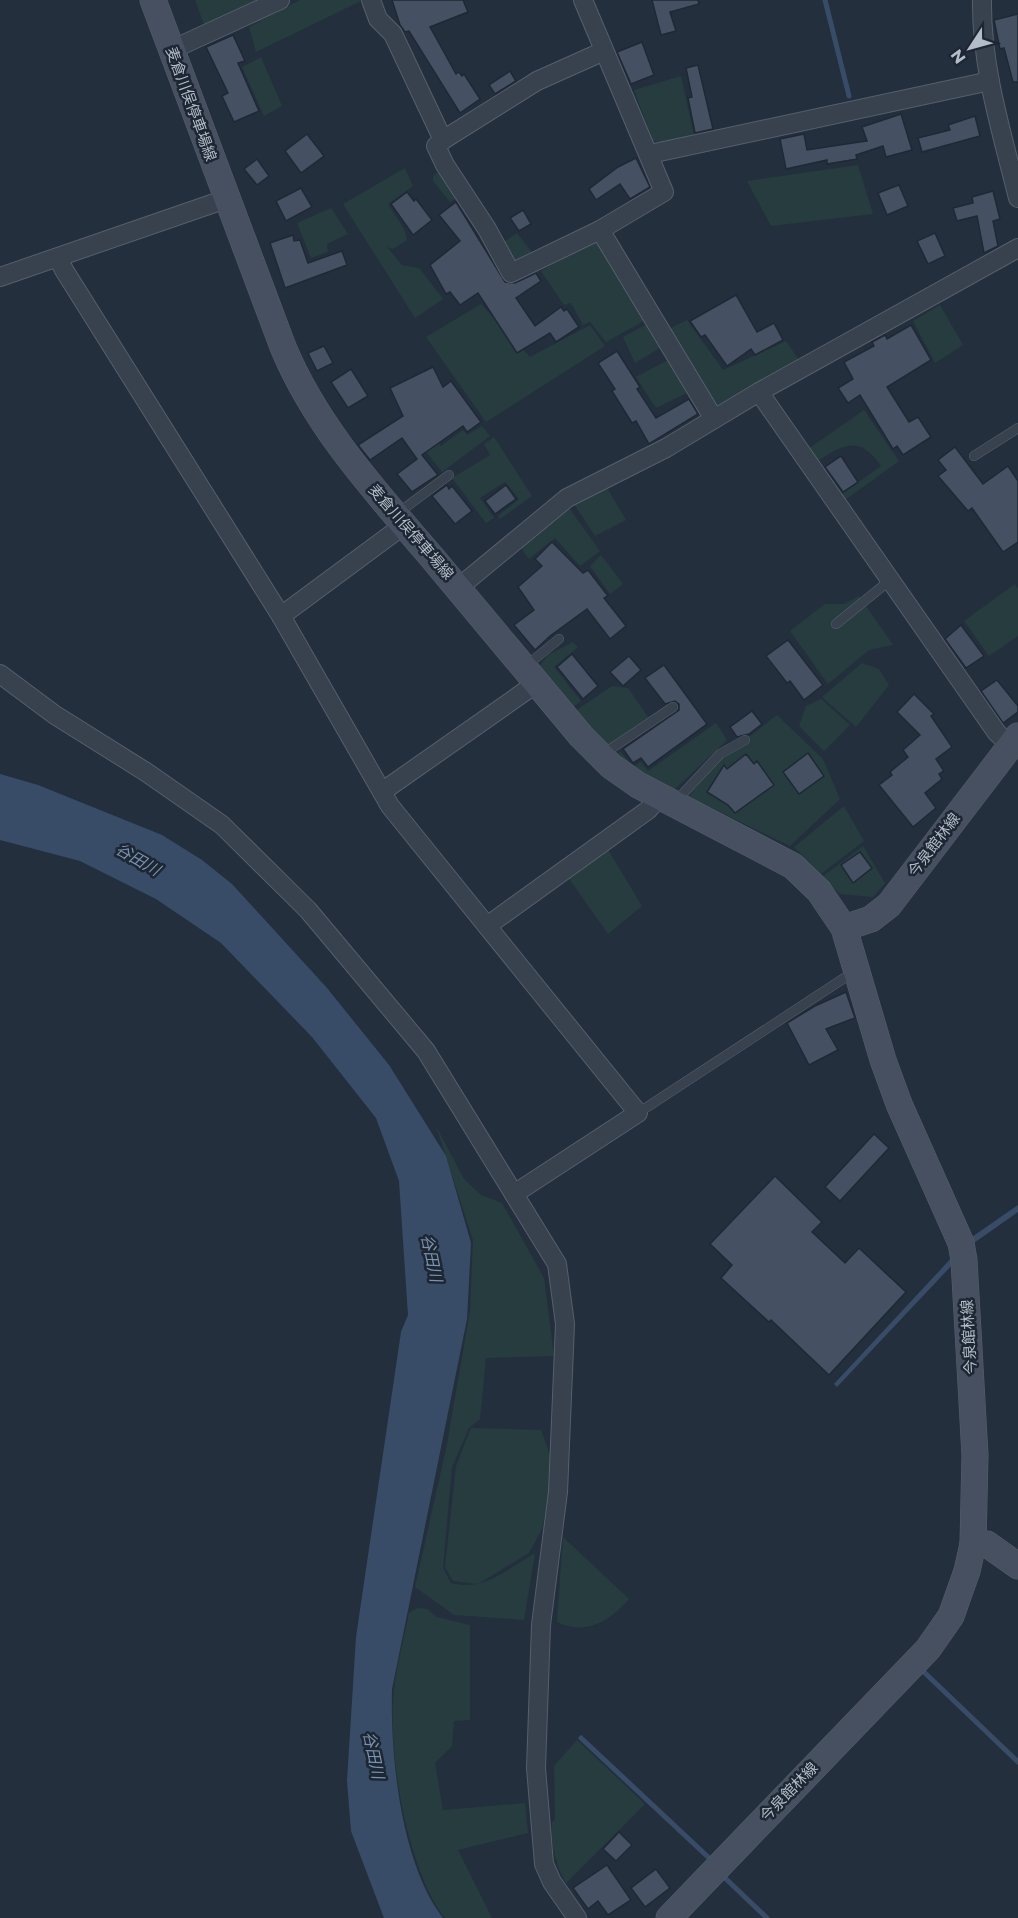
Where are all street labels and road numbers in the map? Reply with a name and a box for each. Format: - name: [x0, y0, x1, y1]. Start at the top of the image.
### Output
- street label: 麦倉川俣停車場線: [162, 44, 221, 163]
- street label: 麦倉川俣停車場線: [365, 480, 458, 583]
- street label: 今泉館林線: [903, 809, 964, 880]
- street label: 今泉館林線: [957, 1299, 980, 1375]
- street label: 今泉館林線: [756, 1758, 822, 1825]

